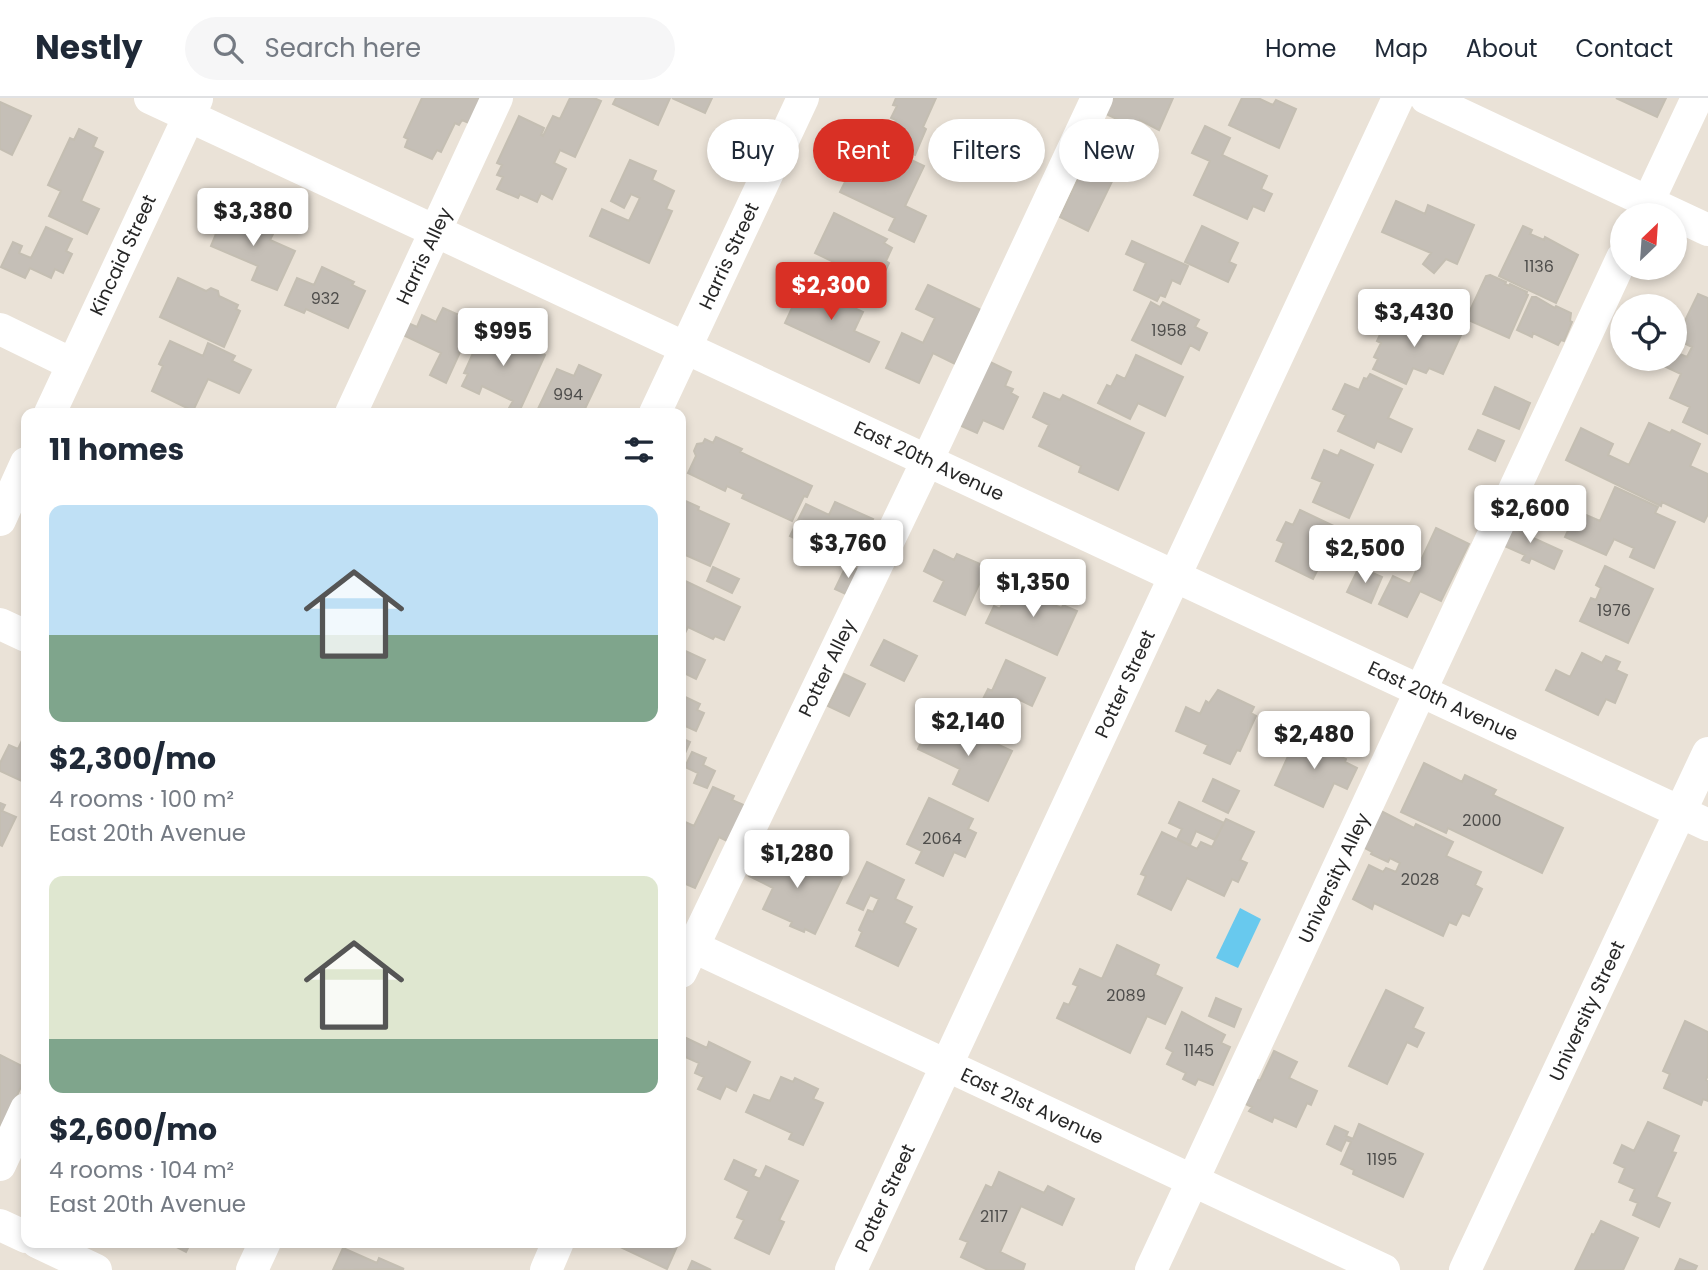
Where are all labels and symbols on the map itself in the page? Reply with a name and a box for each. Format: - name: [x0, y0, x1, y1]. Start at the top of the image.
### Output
- pin: $3,380: [196, 188, 310, 248]
- street label: Kincaid Street: [83, 190, 163, 320]
- street label: Harris Street: [692, 198, 766, 314]
- street label: Harris Alley: [390, 203, 458, 309]
- north arrow: [1610, 203, 1687, 280]
- house number: 1136: [1524, 255, 1554, 278]
- pin: $2,300: [774, 262, 888, 322]
- house number: 932: [311, 287, 339, 310]
- pin: $3,430: [1357, 289, 1471, 349]
- pin: $995: [462, 308, 544, 368]
- house number: 1958: [1151, 319, 1187, 342]
- house number: 994: [553, 383, 583, 406]
- street label: East 20th Avenue: [849, 414, 1009, 508]
- pin: $2,600: [1473, 486, 1587, 545]
- pin: $3,760: [791, 520, 905, 580]
- pin: $2,500: [1308, 526, 1422, 585]
- pin: $1,350: [976, 560, 1090, 619]
- house number: 1976: [1597, 599, 1631, 622]
- street label: Potter Alley: [792, 614, 862, 721]
- street label: Potter Street: [1088, 625, 1162, 743]
- street label: East 20th Avenue: [1363, 654, 1523, 748]
- pin: $2,140: [911, 698, 1025, 758]
- pin: $2,480: [1257, 712, 1371, 771]
- street label: University Alley: [1292, 808, 1376, 948]
- house number: 2000: [1462, 809, 1502, 832]
- house number: 2064: [922, 827, 962, 850]
- pin: $1,280: [740, 830, 854, 890]
- house number: 2028: [1401, 868, 1439, 891]
- street label: University Street: [1543, 936, 1631, 1086]
- house number: 2089: [1106, 984, 1146, 1007]
- house number: 1145: [1184, 1039, 1214, 1062]
- street label: East 21st Avenue: [956, 1061, 1108, 1151]
- street label: Potter Street: [848, 1139, 922, 1257]
- house number: 1195: [1367, 1148, 1397, 1171]
- house number: 2117: [980, 1205, 1008, 1228]

